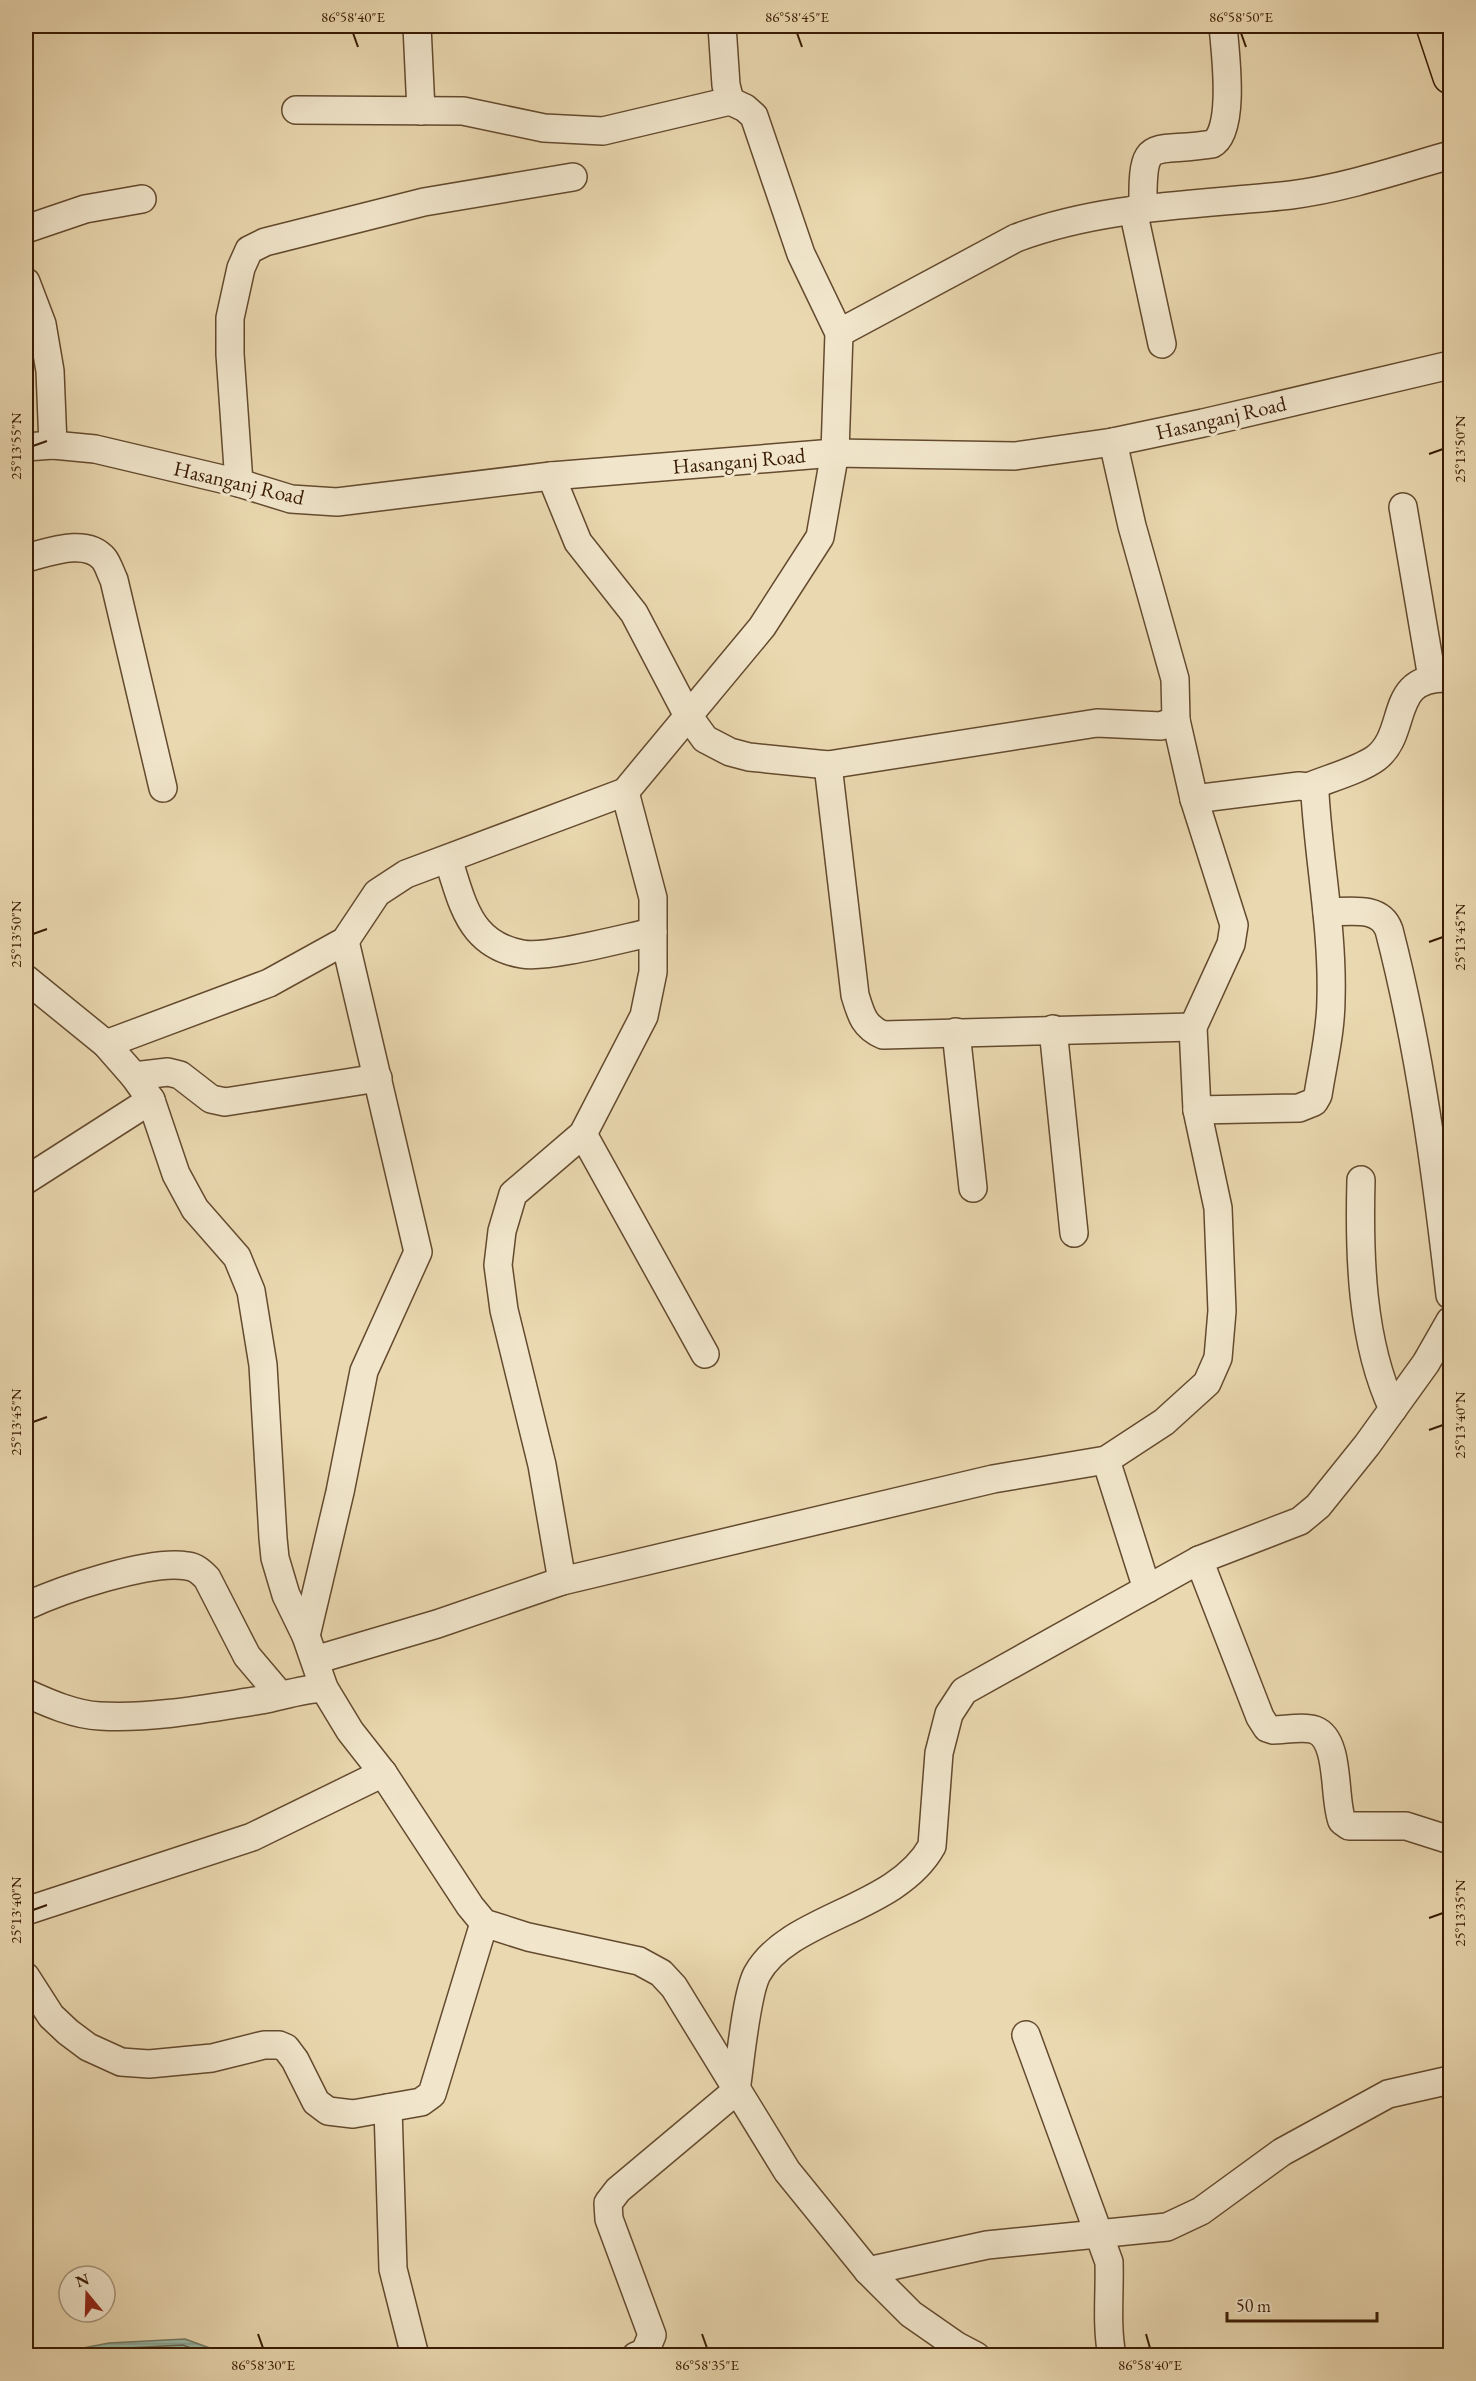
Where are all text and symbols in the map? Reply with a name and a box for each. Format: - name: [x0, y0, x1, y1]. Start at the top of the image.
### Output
- text: 86°58'40"E: [321, 7, 386, 26]
- text: 86°58'45"E: [765, 7, 830, 26]
- text: 86°58'50"E: [1209, 7, 1274, 26]
- street label: Hasanganj Road: [1153, 389, 1289, 446]
- text: 25°13'55"N: [6, 412, 25, 480]
- text: 25°13'50"N: [1450, 415, 1469, 483]
- street label: Hasanganj Road: [671, 441, 807, 480]
- street label: Hasanganj Road: [171, 454, 307, 511]
- text: 25°13'50"N: [6, 900, 25, 968]
- text: 25°13'45"N: [1450, 903, 1469, 971]
- text: 25°13'45"N: [6, 1388, 25, 1456]
- text: 25°13'40"N: [1450, 1391, 1469, 1459]
- text: 25°13'40"N: [6, 1876, 25, 1944]
- text: 25°13'35"N: [1450, 1879, 1469, 1947]
- north arrow: [57, 2264, 117, 2324]
- text: N: [73, 2268, 92, 2292]
- scale bar: [1227, 2285, 1377, 2323]
- text: 50 m: [1236, 2294, 1271, 2317]
- text: 86°58'30"E: [231, 2355, 296, 2374]
- text: 86°58'35"E: [675, 2355, 740, 2374]
- text: 86°58'40"E: [1118, 2355, 1183, 2374]

